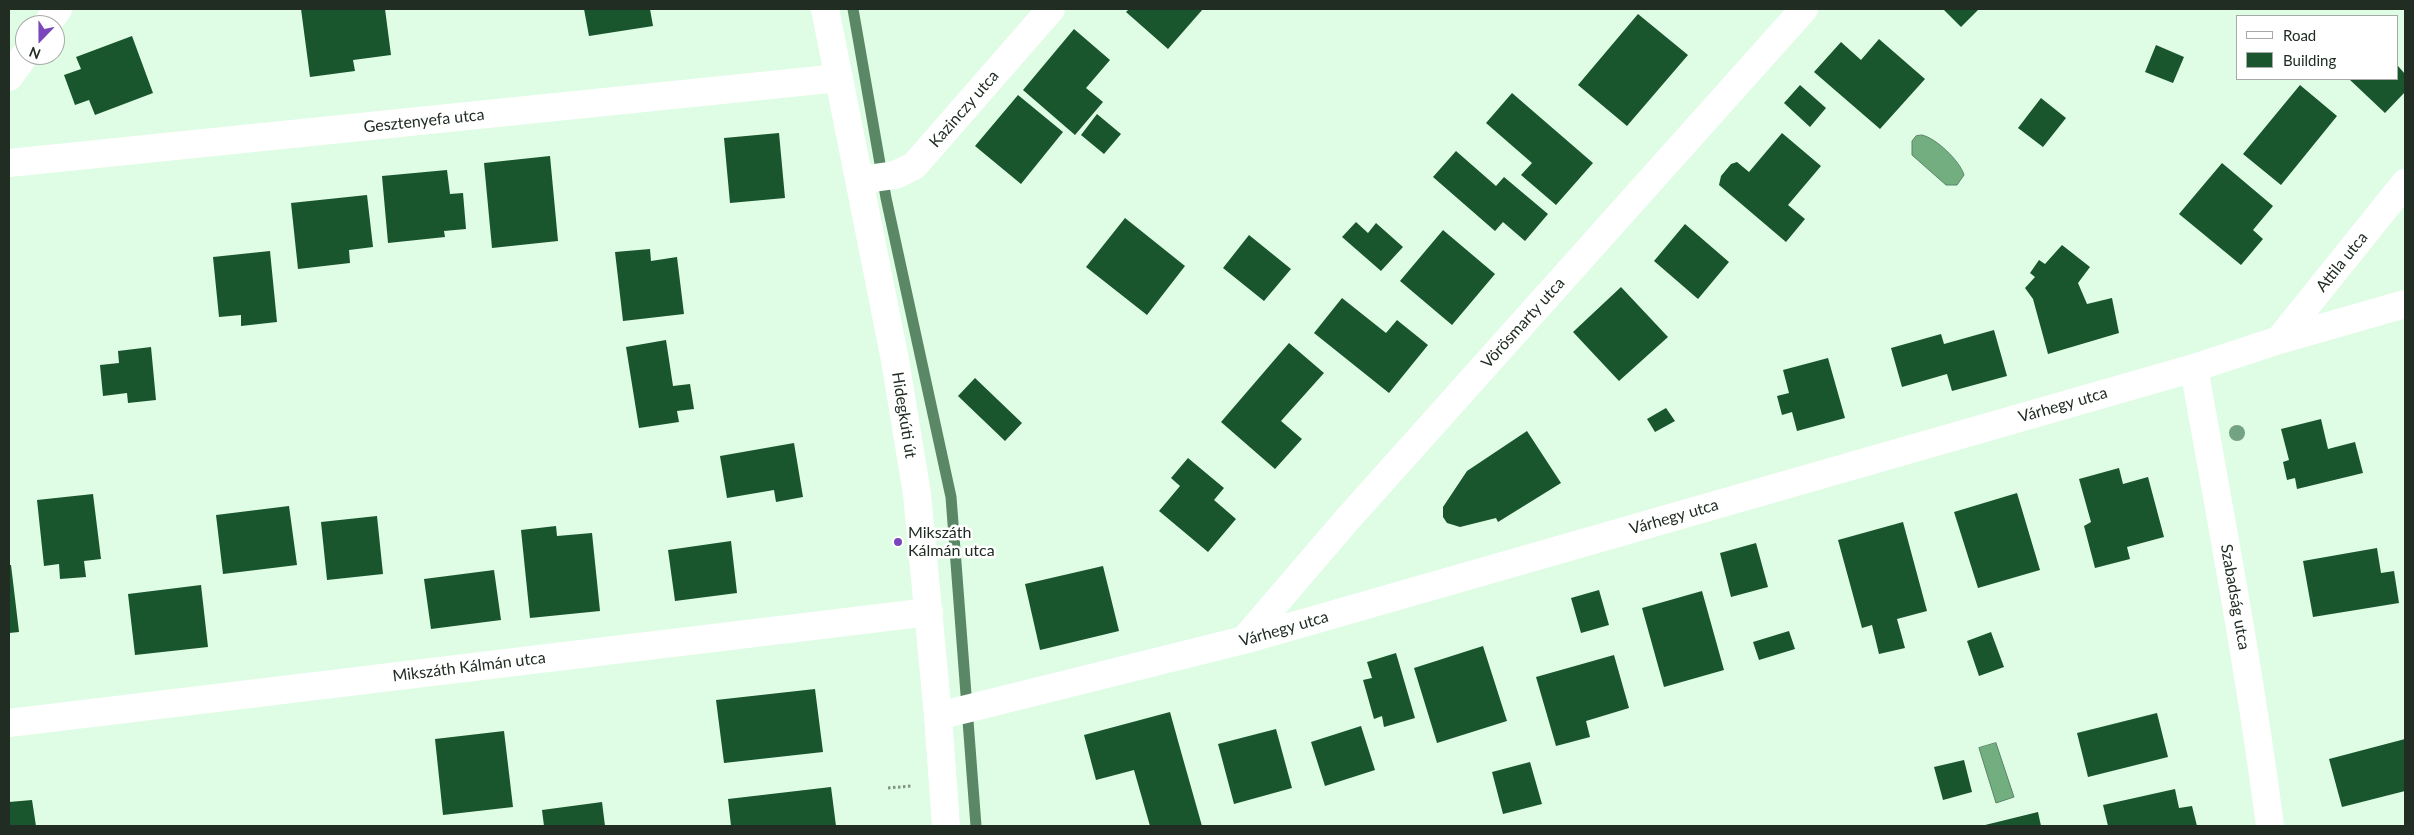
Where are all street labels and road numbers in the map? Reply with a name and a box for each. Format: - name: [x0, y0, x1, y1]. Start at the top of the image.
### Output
- street label: Kazinczy utca: [925, 67, 1003, 151]
- street label: Gesztenyefa utca: [363, 105, 485, 137]
- street label: Attila utca: [2312, 228, 2372, 296]
- street label: Vörösmarty utca: [1477, 274, 1569, 372]
- street label: Hidegkúti út: [888, 370, 920, 460]
- street label: Várhegy utca: [2016, 383, 2110, 427]
- street label: Várhegy utca: [1627, 495, 1721, 539]
- street label: Szabadság utca: [2216, 543, 2254, 651]
- street label: Várhegy utca: [1237, 607, 1331, 651]
- street label: Mikszáth Kálmán utca: [391, 648, 547, 686]

